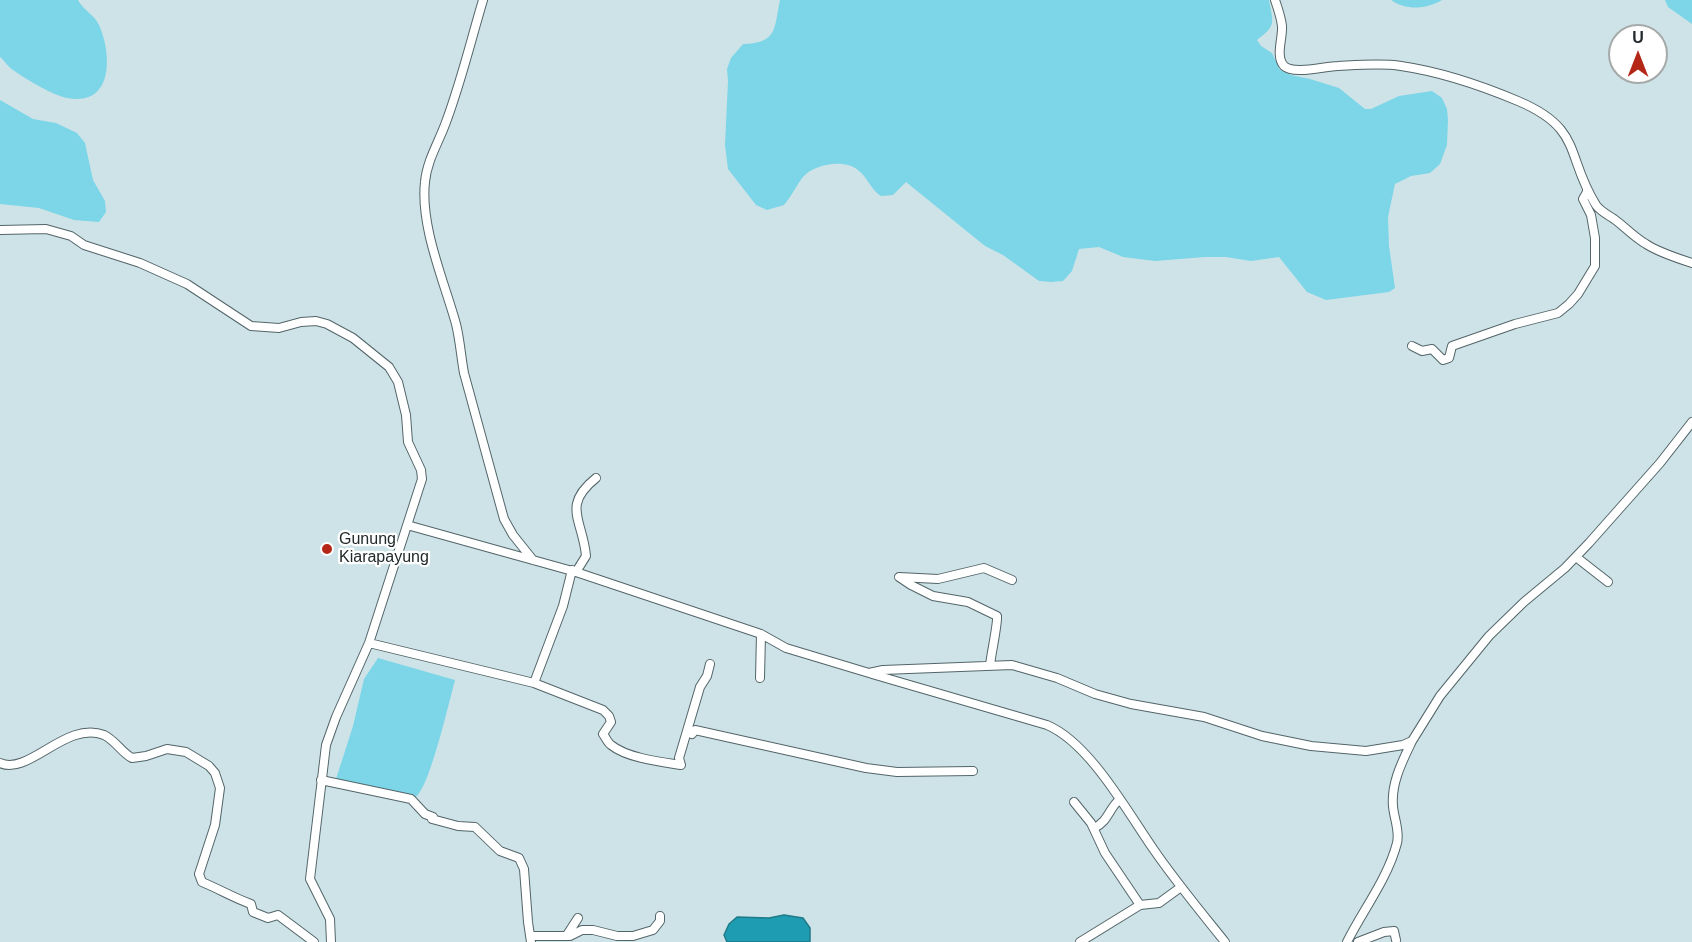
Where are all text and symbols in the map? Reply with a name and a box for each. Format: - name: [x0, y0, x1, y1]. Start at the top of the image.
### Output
- north arrow: [1608, 24, 1668, 84]
- text: U: [1632, 29, 1644, 46]
- place label: Gunung Kiarapayung: [339, 530, 429, 568]
- marker: Gunung Kiarapayung: [320, 542, 334, 556]

